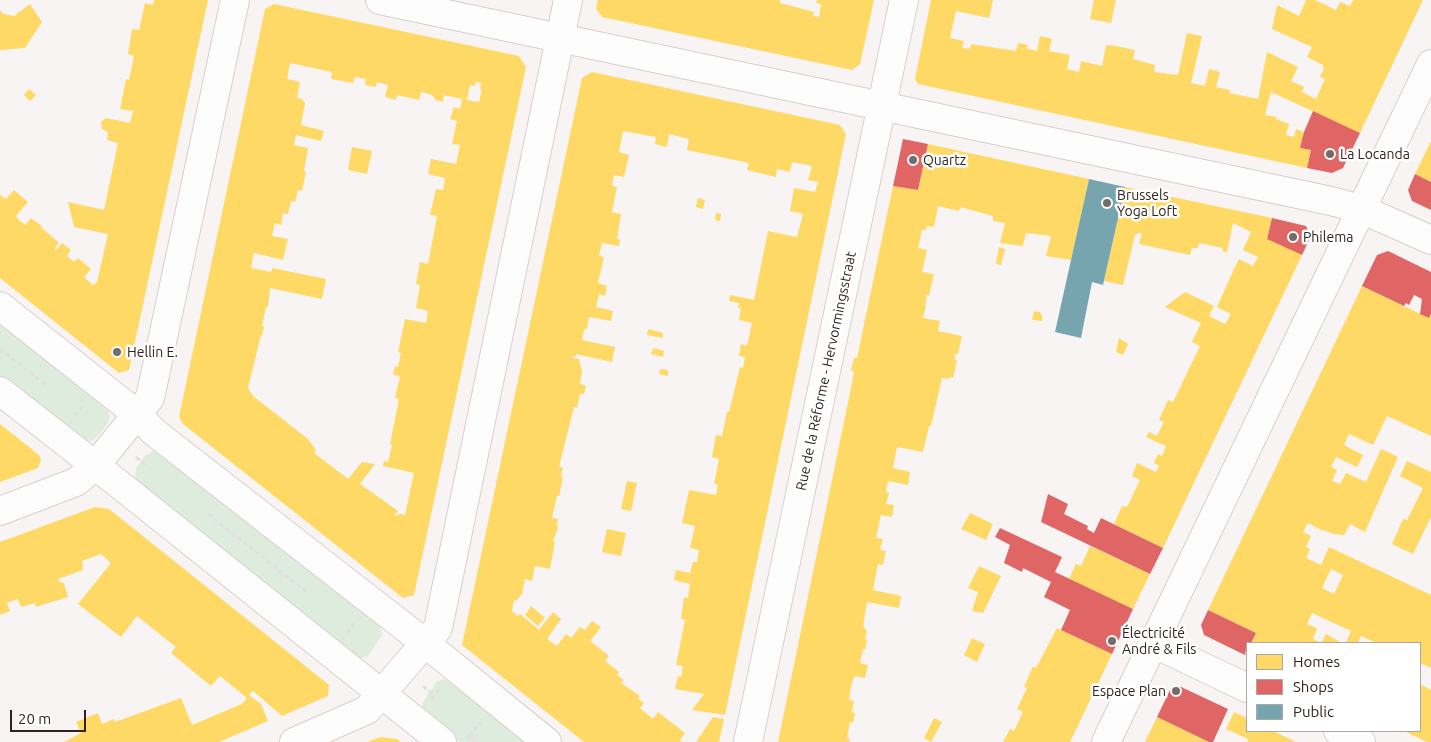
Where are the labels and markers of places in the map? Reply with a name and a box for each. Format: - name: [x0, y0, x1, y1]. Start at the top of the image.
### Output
- place label: La Locanda: [1340, 146, 1410, 162]
- marker: La Locanda: [1324, 148, 1336, 160]
- place label: Quartz: [923, 152, 966, 168]
- marker: Quartz: [907, 154, 919, 166]
- place label: Brussels Yoga Loft: [1117, 187, 1177, 220]
- marker: Brussels Yoga Loft: [1101, 197, 1113, 209]
- place label: Philema: [1303, 229, 1353, 245]
- marker: Philema: [1287, 231, 1299, 243]
- place label: Hellin E.: [127, 344, 178, 360]
- marker: Hellin E.: [111, 346, 123, 358]
- place label: Électricité André & Fils: [1122, 625, 1196, 658]
- marker: Électricité André & Fils: [1106, 635, 1118, 647]
- place label: Espace Plan: [1092, 683, 1166, 699]
- marker: Espace Plan: [1170, 685, 1182, 697]

